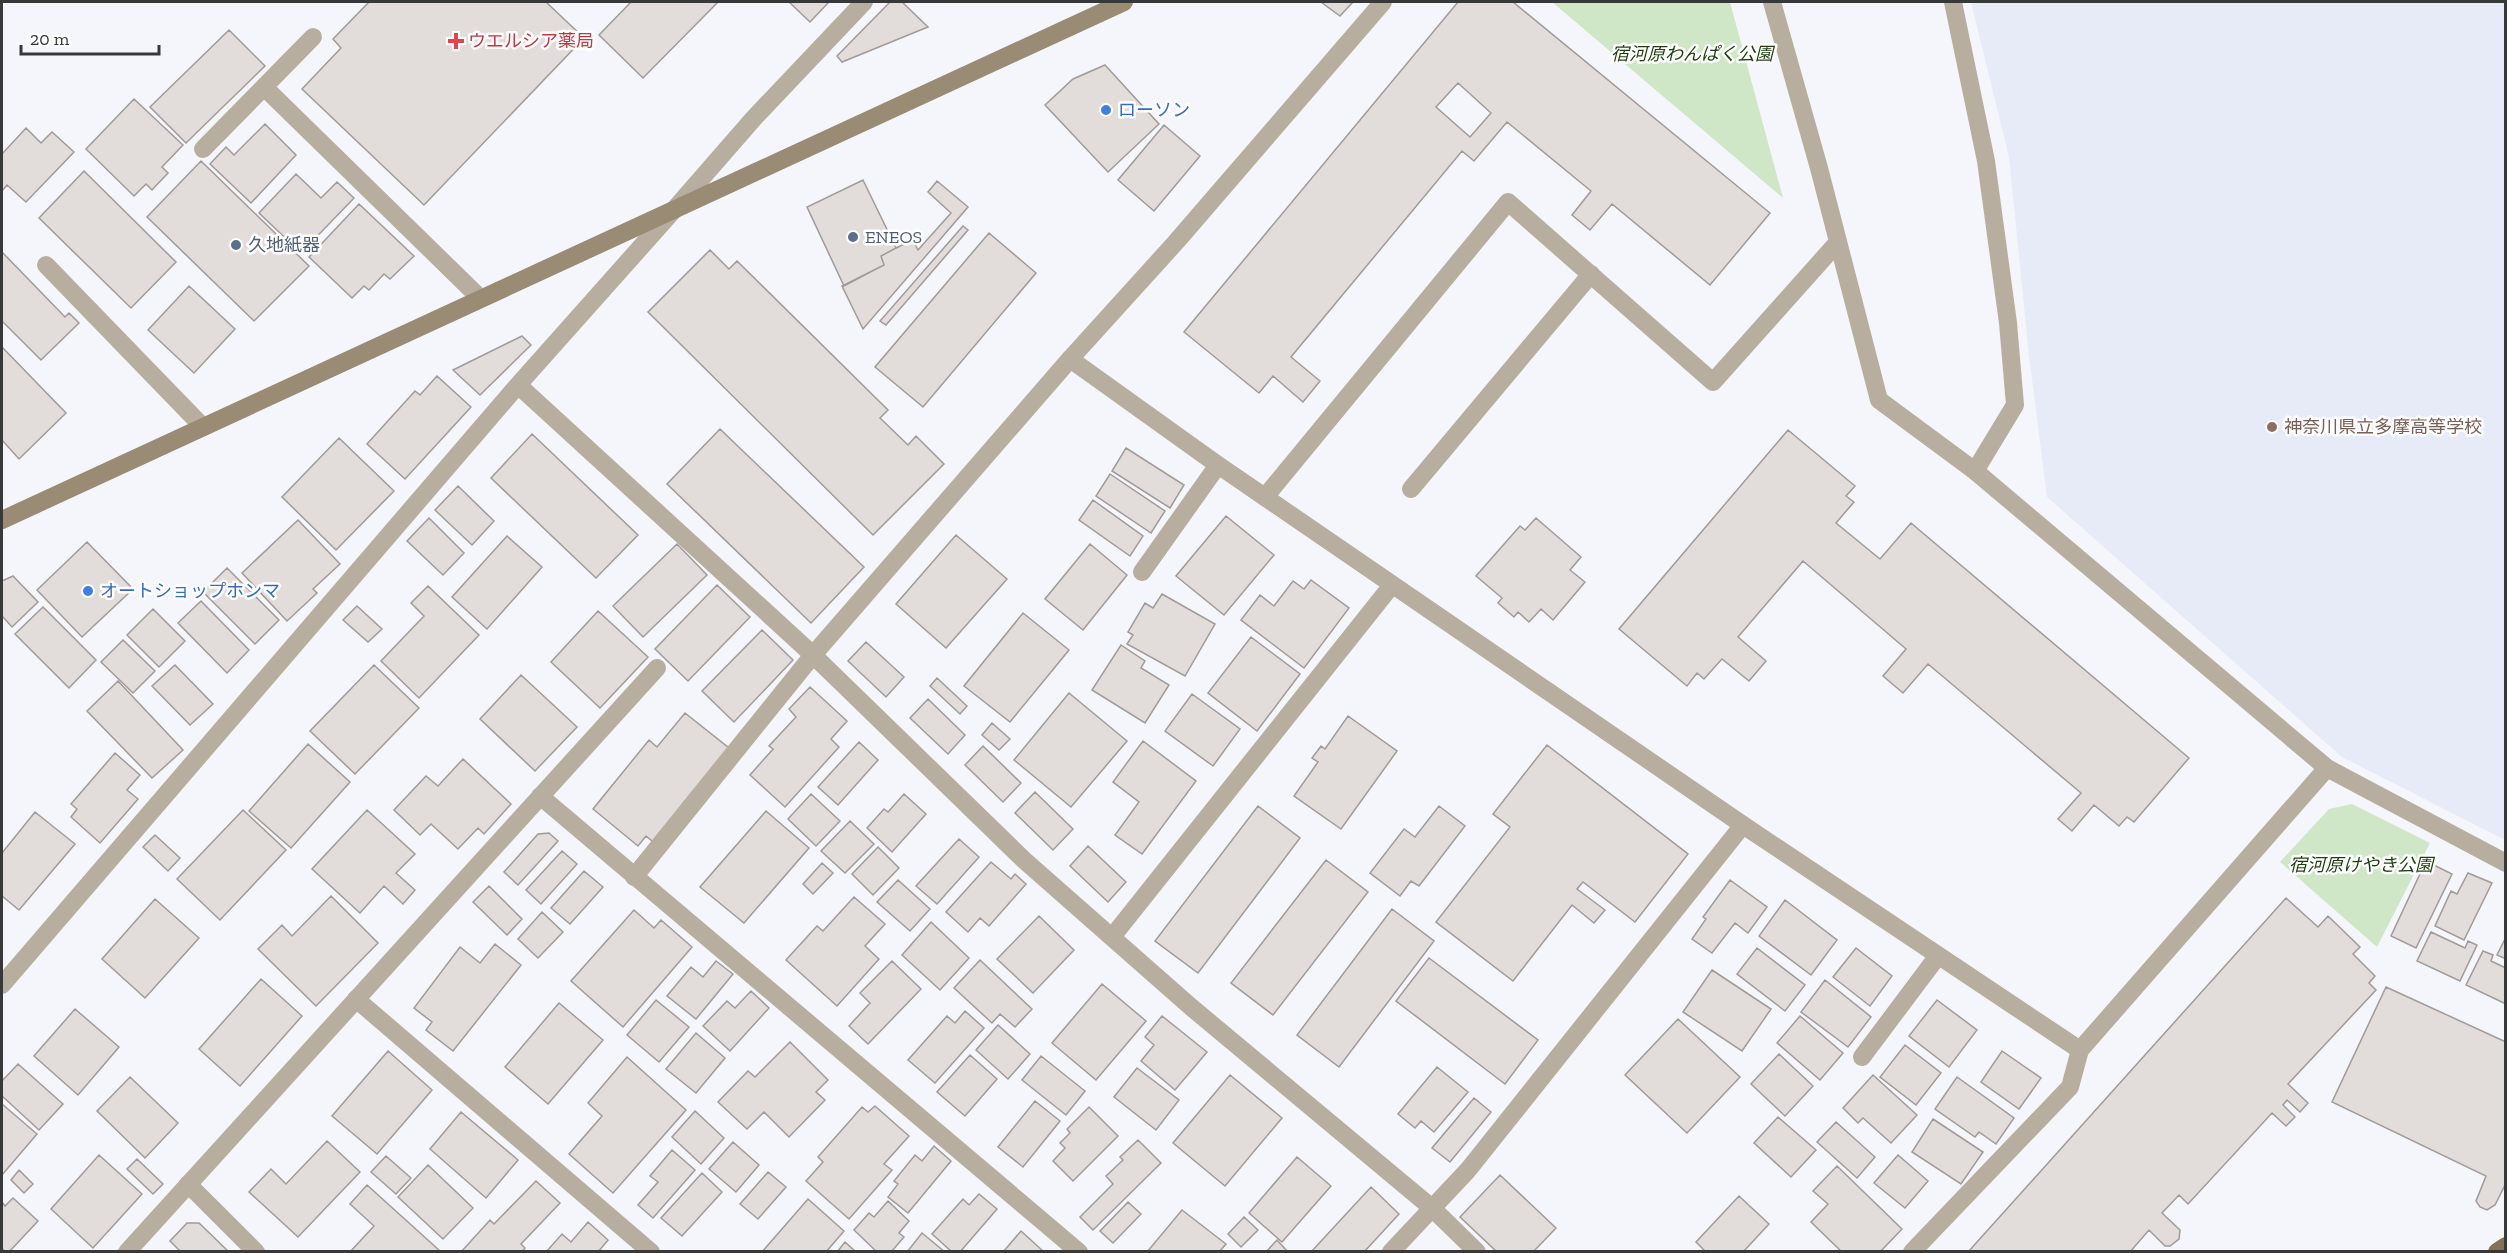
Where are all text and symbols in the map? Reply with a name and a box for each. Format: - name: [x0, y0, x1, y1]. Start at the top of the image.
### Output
- scale bar: [21, 18, 159, 56]
- text: 20 m: [30, 28, 70, 50]
- place label: ウエルシア薬局: [468, 30, 594, 52]
- marker: ウエルシア薬局: [449, 34, 463, 48]
- park label: 宿河原わんぱく公園: [1611, 43, 1776, 65]
- place label: ローソン: [1118, 99, 1190, 121]
- marker: ローソン: [1099, 103, 1113, 117]
- place label: ENEOS: [865, 226, 922, 248]
- marker: ENEOS: [846, 230, 860, 244]
- place label: 久地紙器: [248, 234, 320, 256]
- marker: 久地紙器: [229, 238, 243, 252]
- place label: 神奈川県立多摩高等学校: [2284, 416, 2482, 438]
- marker: 神奈川県立多摩高等学校: [2265, 420, 2279, 434]
- place label: オートショップホンマ: [100, 580, 280, 602]
- marker: オートショップホンマ: [81, 584, 95, 598]
- park label: 宿河原けやき公園: [2289, 854, 2436, 876]

